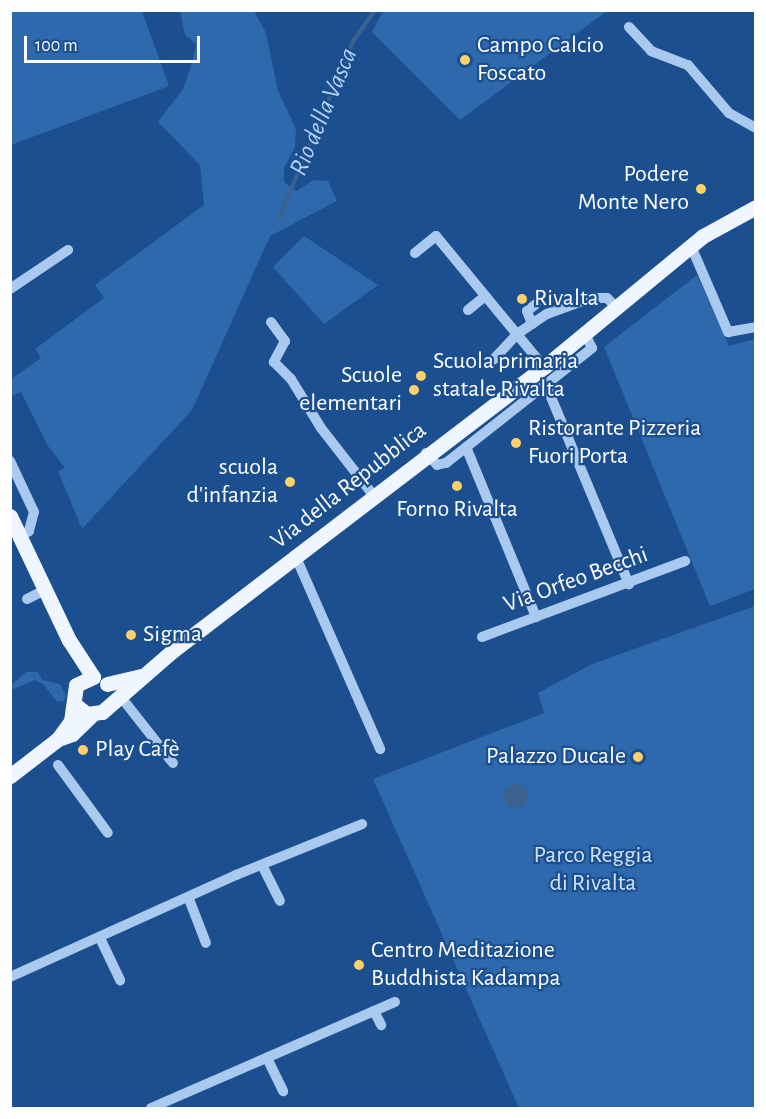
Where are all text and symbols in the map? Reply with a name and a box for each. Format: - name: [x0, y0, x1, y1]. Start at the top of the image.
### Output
- scale bar: [27, 24, 202, 62]
- place label: Campo Calcio Foscato: [477, 32, 604, 88]
- text: 100 m: [35, 37, 78, 55]
- water label: Rio della Vasca: [283, 43, 365, 181]
- marker: Campo Calcio Foscato: [458, 53, 472, 67]
- place label: Podere Monte Nero: [578, 161, 689, 217]
- marker: Podere Monte Nero: [694, 182, 708, 196]
- place label: Rivalta: [534, 285, 599, 313]
- marker: Rivalta: [515, 292, 529, 306]
- place label: Scuola primaria statale Rivalta: [433, 348, 578, 404]
- place label: Scuole elementari: [299, 362, 402, 418]
- marker: Scuola primaria statale Rivalta: [414, 369, 428, 383]
- marker: Scuole elementari: [407, 383, 421, 397]
- place label: Ristorante Pizzeria Fuori Porta: [528, 415, 701, 471]
- street label: Via della Repubblica: [266, 416, 432, 556]
- marker: Ristorante Pizzeria Fuori Porta: [509, 436, 523, 450]
- place label: scuola d'infanzia: [187, 454, 278, 510]
- marker: scuola d'infanzia: [283, 475, 297, 489]
- marker: Forno Rivalta: [450, 479, 464, 493]
- place label: Forno Rivalta: [396, 496, 518, 524]
- street label: Via Orfeo Becchi: [500, 541, 652, 619]
- place label: Sigma: [143, 621, 202, 649]
- marker: Sigma: [124, 628, 138, 642]
- place label: Play Cafè: [95, 736, 180, 764]
- marker: Play Cafè: [76, 743, 90, 757]
- place label: Palazzo Ducale: [486, 743, 626, 771]
- marker: Palazzo Ducale: [631, 750, 645, 764]
- park label: Parco Reggia di Rivalta: [534, 842, 652, 898]
- place label: Centro Meditazione Buddhista Kadampa: [371, 937, 561, 993]
- marker: Centro Meditazione Buddhista Kadampa: [352, 958, 366, 972]

